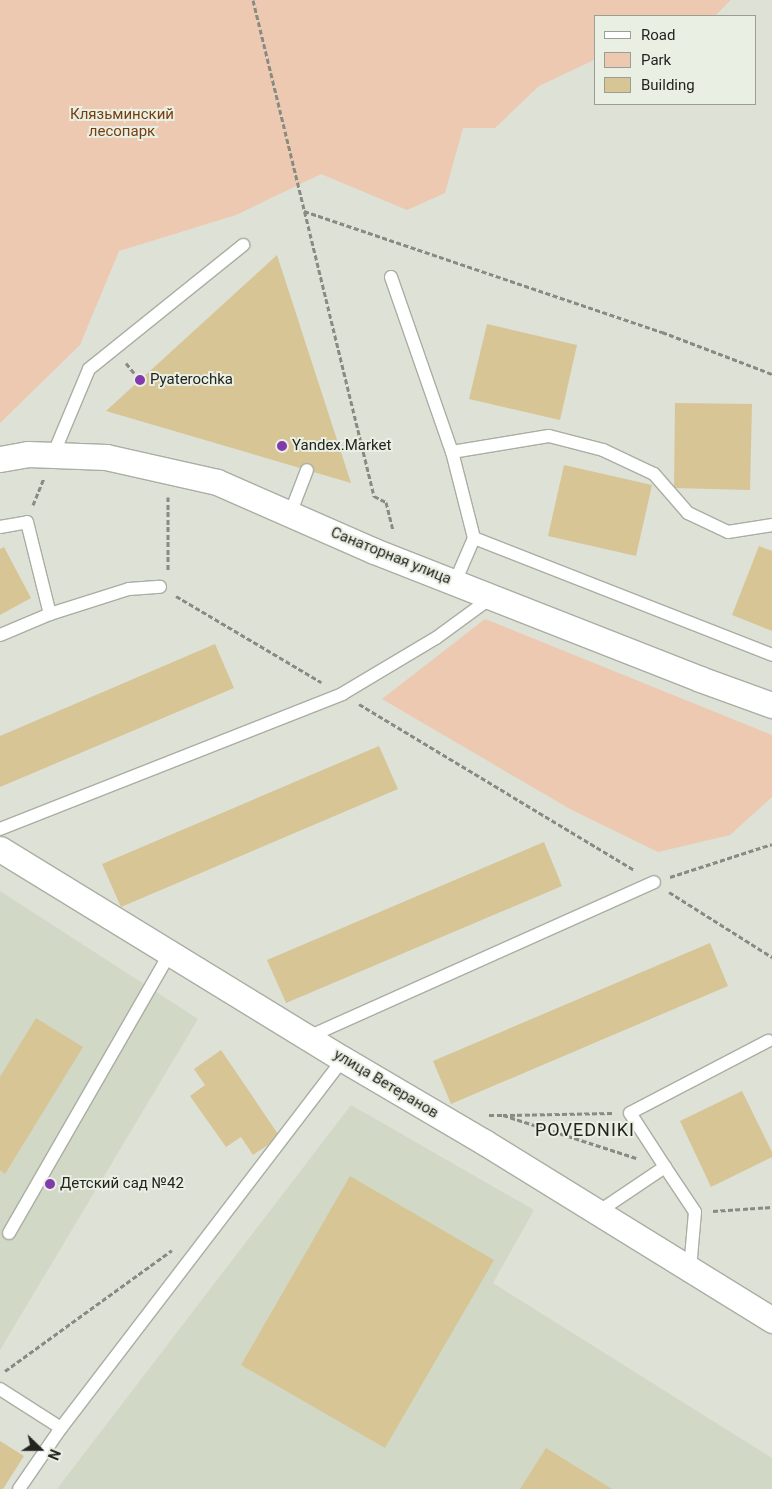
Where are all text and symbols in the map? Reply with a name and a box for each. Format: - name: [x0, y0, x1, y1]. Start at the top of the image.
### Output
- legend: [594, 15, 757, 105]
- text: Road: [641, 26, 675, 44]
- text: Park: [641, 51, 671, 69]
- text: Building: [641, 76, 695, 94]
- park label: Клязьминский лесопарк: [70, 105, 174, 140]
- place label: Pyaterochka: [150, 371, 233, 389]
- marker: Pyaterochka: [134, 374, 146, 386]
- place label: Yandex.Market: [292, 437, 391, 455]
- marker: Yandex.Market: [276, 440, 288, 452]
- street label: Санаторная улица: [328, 524, 454, 588]
- street label: улица Ветеранов: [330, 1046, 442, 1122]
- district label: POVEDNIKI: [534, 1119, 636, 1141]
- place label: Детский сад №42: [60, 1175, 184, 1193]
- marker: Детский сад №42: [44, 1178, 56, 1190]
- north arrow: [15, 1424, 65, 1474]
- text: N: [45, 1447, 63, 1462]

